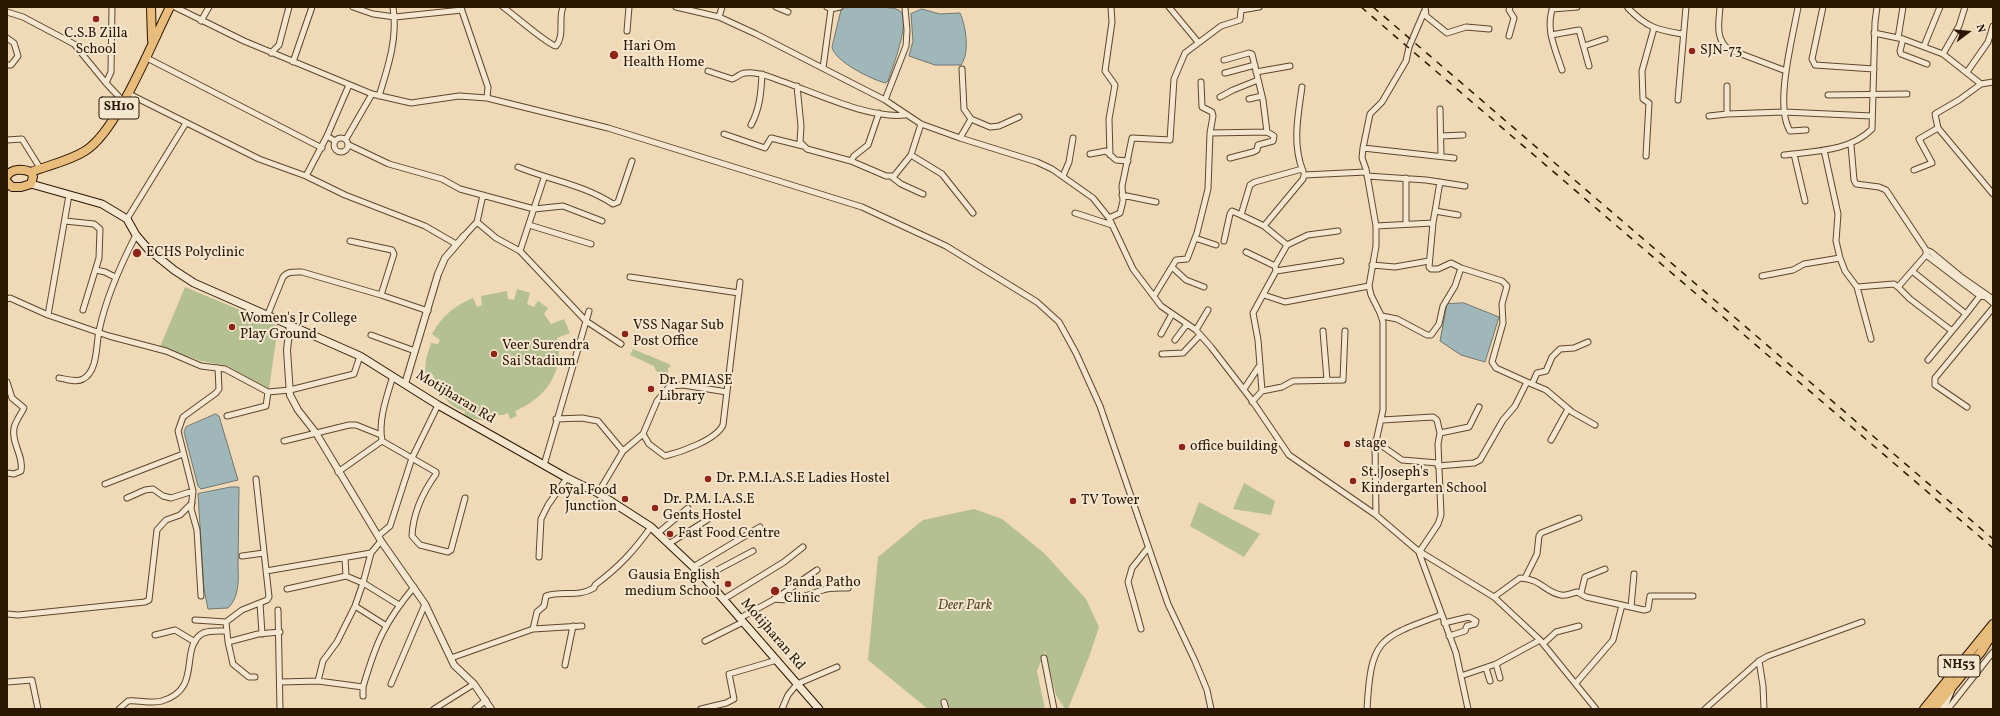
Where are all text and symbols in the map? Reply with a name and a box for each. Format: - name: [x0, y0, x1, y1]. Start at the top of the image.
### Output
- north arrow: [1948, 12, 1988, 52]
- marker: C.S.B Zilla School: [91, 14, 101, 24]
- text: N: [1972, 23, 1988, 34]
- place label: C.S.B Zilla School: [64, 26, 128, 58]
- place label: Hari Om Health Home: [623, 39, 704, 72]
- place label: SJN-73: [1700, 43, 1742, 59]
- marker: SJN-73: [1687, 46, 1697, 56]
- marker: Hari Om Health Home: [608, 49, 620, 61]
- road number: SH10: [99, 97, 139, 119]
- place label: ECHS Polyclinic: [146, 245, 245, 261]
- marker: ECHS Polyclinic: [131, 247, 143, 259]
- place label: Women's Jr College Play Ground: [240, 311, 357, 344]
- place label: VSS Nagar Sub Post Office: [633, 318, 724, 350]
- marker: Women's Jr College Play Ground: [227, 322, 237, 332]
- marker: VSS Nagar Sub Post Office: [620, 329, 630, 339]
- place label: Veer Surendra Sai Stadium: [502, 338, 589, 370]
- marker: Veer Surendra Sai Stadium: [489, 349, 499, 359]
- street label: Motijharan Rd: [412, 368, 498, 428]
- place label: Dr. PMIASE Library: [659, 373, 733, 406]
- marker: Dr. PMIASE Library: [646, 384, 656, 394]
- place label: stage: [1355, 436, 1387, 452]
- place label: office building: [1190, 439, 1278, 455]
- marker: stage: [1342, 439, 1352, 449]
- marker: office building: [1177, 442, 1187, 452]
- place label: St. Joseph's Kindergarten School: [1361, 465, 1487, 498]
- place label: Dr. P.M.I.A.S.E Ladies Hostel: [716, 471, 890, 487]
- marker: Dr. P.M.I.A.S.E Ladies Hostel: [703, 474, 713, 484]
- marker: St. Joseph's Kindergarten School: [1348, 476, 1358, 486]
- place label: Royal Food Junction: [549, 483, 617, 516]
- place label: Dr. P.M. I.A.S.E Gents Hostel: [663, 492, 755, 524]
- place label: TV Tower: [1081, 493, 1139, 509]
- marker: Royal Food Junction: [620, 494, 630, 504]
- marker: TV Tower: [1068, 496, 1078, 506]
- marker: Dr. P.M. I.A.S.E Gents Hostel: [650, 503, 660, 513]
- place label: Fast Food Centre: [678, 526, 780, 542]
- marker: Fast Food Centre: [665, 529, 675, 539]
- place label: Gausia English medium School: [625, 568, 720, 600]
- place label: Panda Patho Clinic: [784, 575, 861, 608]
- marker: Gausia English medium School: [723, 579, 733, 589]
- marker: Panda Patho Clinic: [769, 585, 781, 597]
- street label: Motijharan Rd: [736, 596, 808, 674]
- park label: Deer Park: [938, 598, 992, 614]
- road number: NH53: [1938, 655, 1980, 677]

